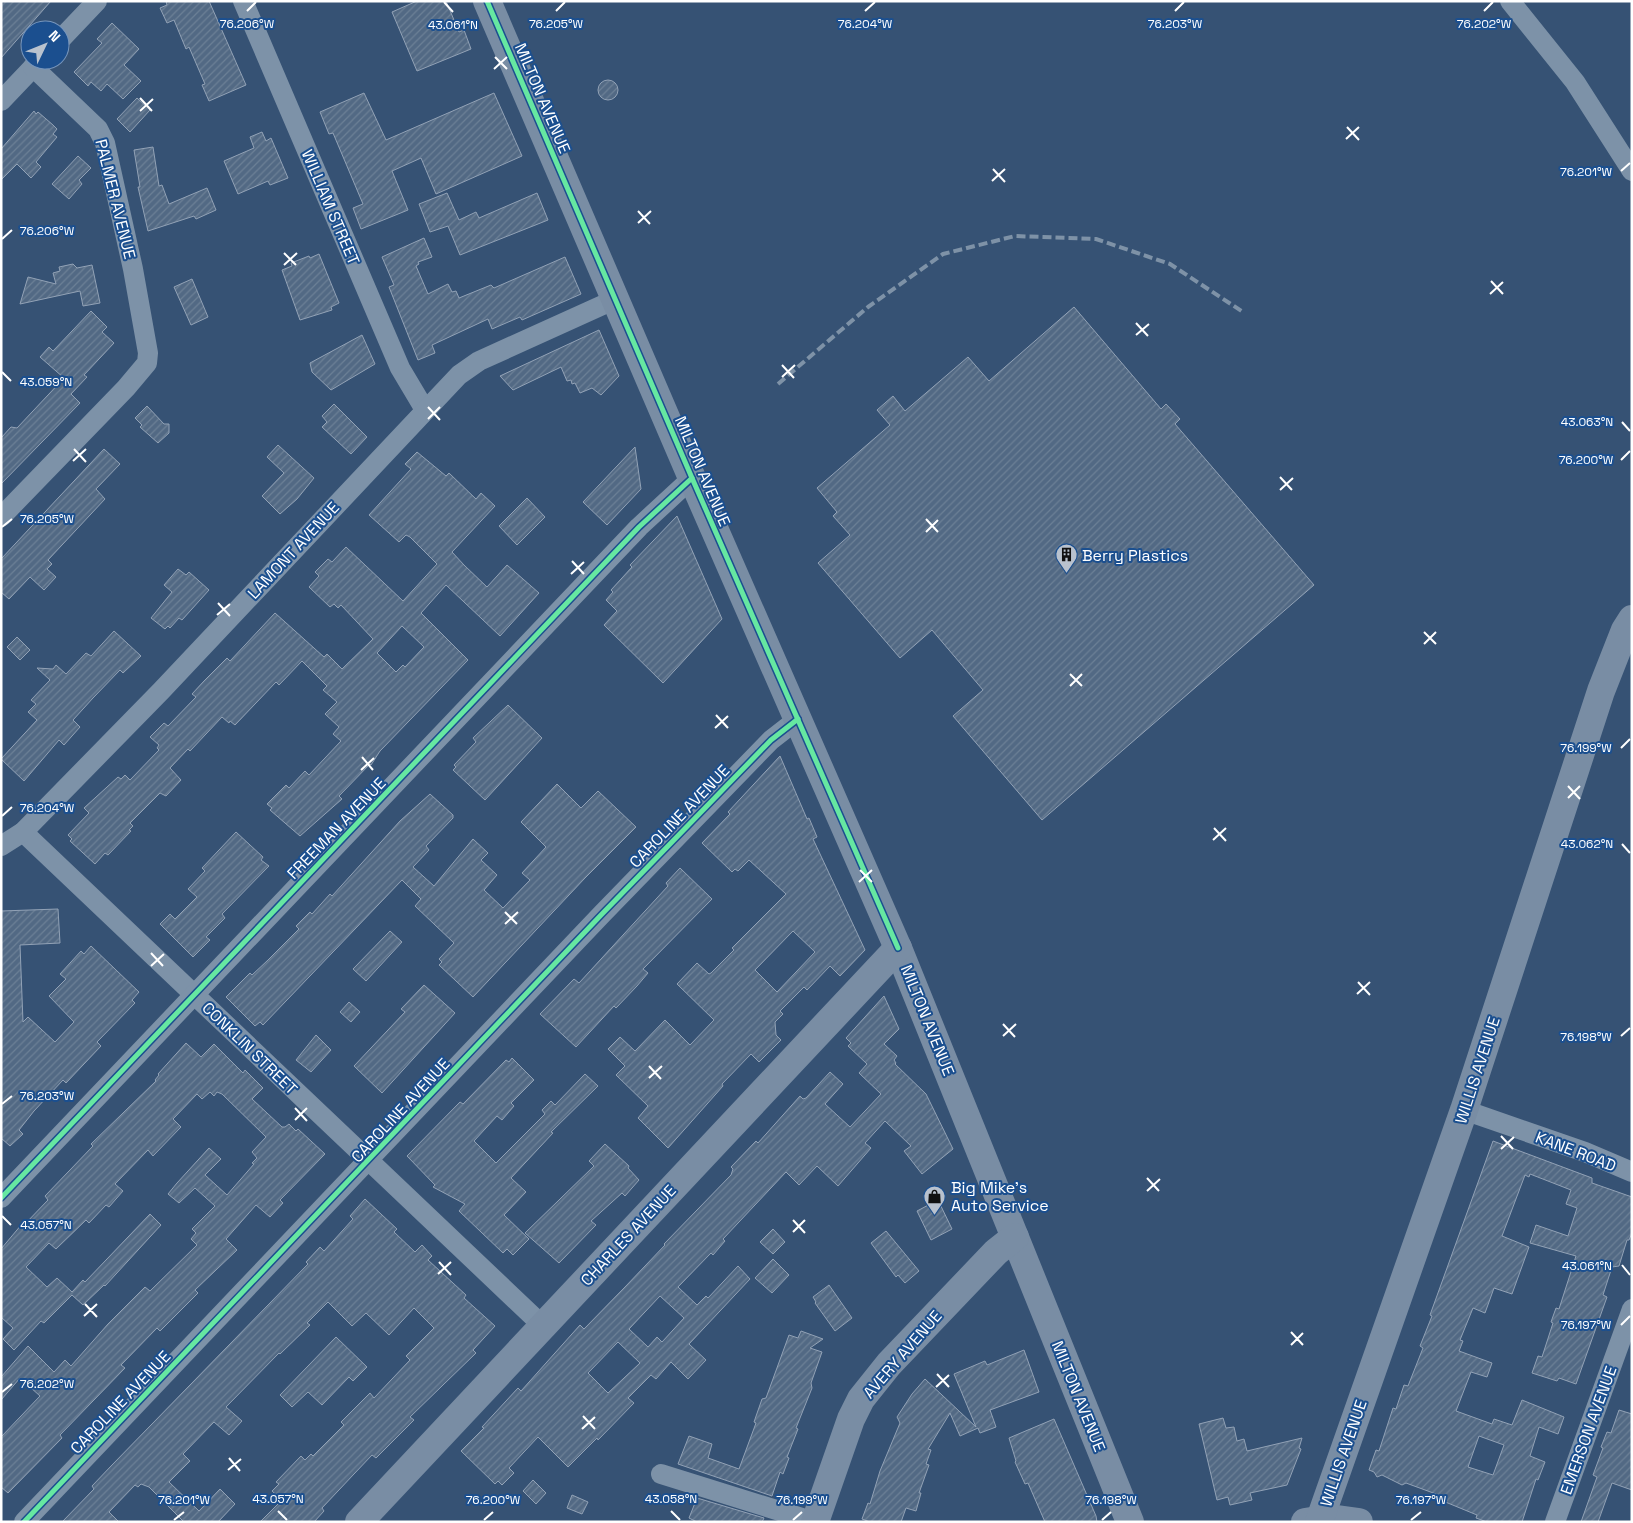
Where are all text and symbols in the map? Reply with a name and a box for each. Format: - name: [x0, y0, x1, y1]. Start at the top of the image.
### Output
- text: 76.206°W: [220, 16, 275, 32]
- text: 76.205°W: [529, 16, 584, 32]
- text: 76.204°W: [838, 16, 893, 32]
- text: 76.203°W: [1148, 16, 1203, 32]
- text: 76.202°W: [1457, 16, 1512, 32]
- text: 43.061°N: [428, 17, 478, 33]
- north arrow: [20, 20, 70, 70]
- text: N: [45, 27, 64, 46]
- street label: MILTON AVENUE: [510, 40, 575, 156]
- street label: PALMER AVENUE: [90, 137, 141, 261]
- street label: WILLIAM STREET: [297, 146, 364, 268]
- text: 76.201°W: [1560, 164, 1613, 180]
- text: 76.206°W: [20, 223, 75, 239]
- text: 43.059°N: [20, 374, 72, 390]
- street label: MILTON AVENUE: [670, 413, 735, 529]
- text: 43.063°N: [1561, 414, 1613, 430]
- text: 76.200°W: [1559, 452, 1614, 468]
- street label: LAMONT AVENUE: [243, 497, 344, 603]
- text: 76.205°W: [20, 511, 75, 527]
- building icon: Berry Plastics: [1054, 543, 1078, 574]
- place label: Berry Plastics: [1082, 545, 1188, 566]
- text: 76.199°W: [1560, 740, 1612, 756]
- street label: CAROLINE AVENUE: [625, 760, 734, 872]
- street label: FREEMAN AVENUE: [282, 773, 390, 884]
- text: 76.204°W: [20, 800, 75, 816]
- text: 43.062°N: [1561, 836, 1613, 852]
- street label: MILTON AVENUE: [896, 962, 959, 1079]
- street label: CONKLIN STREET: [197, 997, 302, 1099]
- street label: WILLIS AVENUE: [1450, 1014, 1505, 1126]
- text: 76.198°W: [1560, 1029, 1612, 1045]
- street label: CAROLINE AVENUE: [346, 1054, 454, 1167]
- text: 76.203°W: [20, 1088, 75, 1104]
- street label: KANE ROAD: [1532, 1126, 1619, 1176]
- place label: Big Mike's Auto Service: [951, 1177, 1049, 1216]
- street label: CHARLES AVENUE: [576, 1180, 681, 1290]
- shop icon: Big Mike's Auto Service: [923, 1184, 947, 1215]
- text: 43.057°N: [20, 1217, 72, 1233]
- text: 43.061°N: [1562, 1258, 1612, 1274]
- street label: AVERY AVENUE: [858, 1306, 946, 1403]
- text: 76.197°W: [1561, 1317, 1612, 1333]
- street label: MILTON AVENUE: [1047, 1338, 1110, 1455]
- street label: CAROLINE AVENUE: [66, 1346, 175, 1458]
- street label: EMERSON AVENUE: [1555, 1363, 1621, 1497]
- text: 76.202°W: [20, 1376, 75, 1392]
- street label: WILLIS AVENUE: [1315, 1397, 1372, 1509]
- text: 43.057°N: [252, 1491, 304, 1507]
- text: 43.058°N: [645, 1491, 697, 1507]
- text: 76.201°W: [158, 1492, 211, 1508]
- text: 76.200°W: [466, 1492, 521, 1508]
- text: 76.199°W: [776, 1492, 828, 1508]
- text: 76.198°W: [1085, 1492, 1137, 1508]
- text: 76.197°W: [1396, 1492, 1447, 1508]

